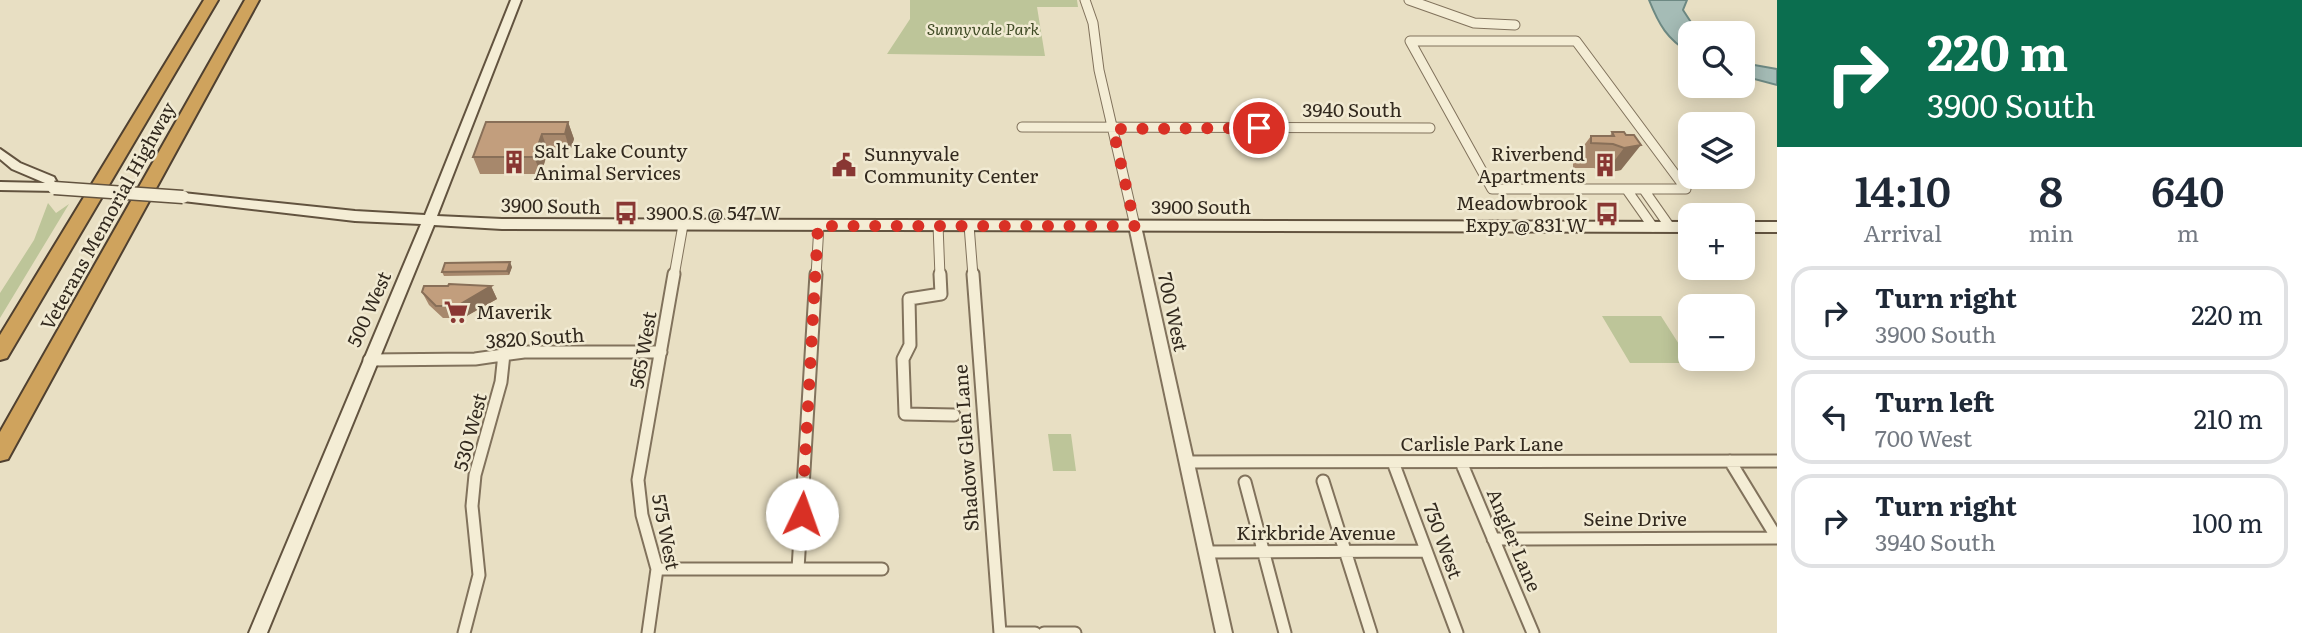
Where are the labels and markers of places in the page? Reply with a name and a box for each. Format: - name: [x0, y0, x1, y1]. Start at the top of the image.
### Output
- pin: [1229, 98, 1289, 158]
- place label: Salt Lake County Animal Services: [534, 136, 687, 186]
- place label: Sunnyvale Community Center: [864, 139, 1038, 189]
- place label: Riverbend Apartments: [1478, 139, 1585, 189]
- building icon: Salt Lake County Animal Services: [500, 148, 528, 176]
- public building icon: Sunnyvale Community Center: [830, 151, 858, 179]
- building icon: Riverbend Apartments: [1591, 151, 1619, 179]
- place label: Meadowbrook Expy @ 831 W: [1456, 188, 1587, 238]
- place label: 3900 S @ 547 W: [646, 198, 781, 226]
- bus stop icon: 3900 S @ 547 W: [612, 199, 640, 227]
- bus stop icon: Meadowbrook Expy @ 831 W: [1593, 200, 1621, 228]
- place label: Maverik: [476, 297, 552, 325]
- supermarket icon: Maverik: [442, 298, 470, 326]

